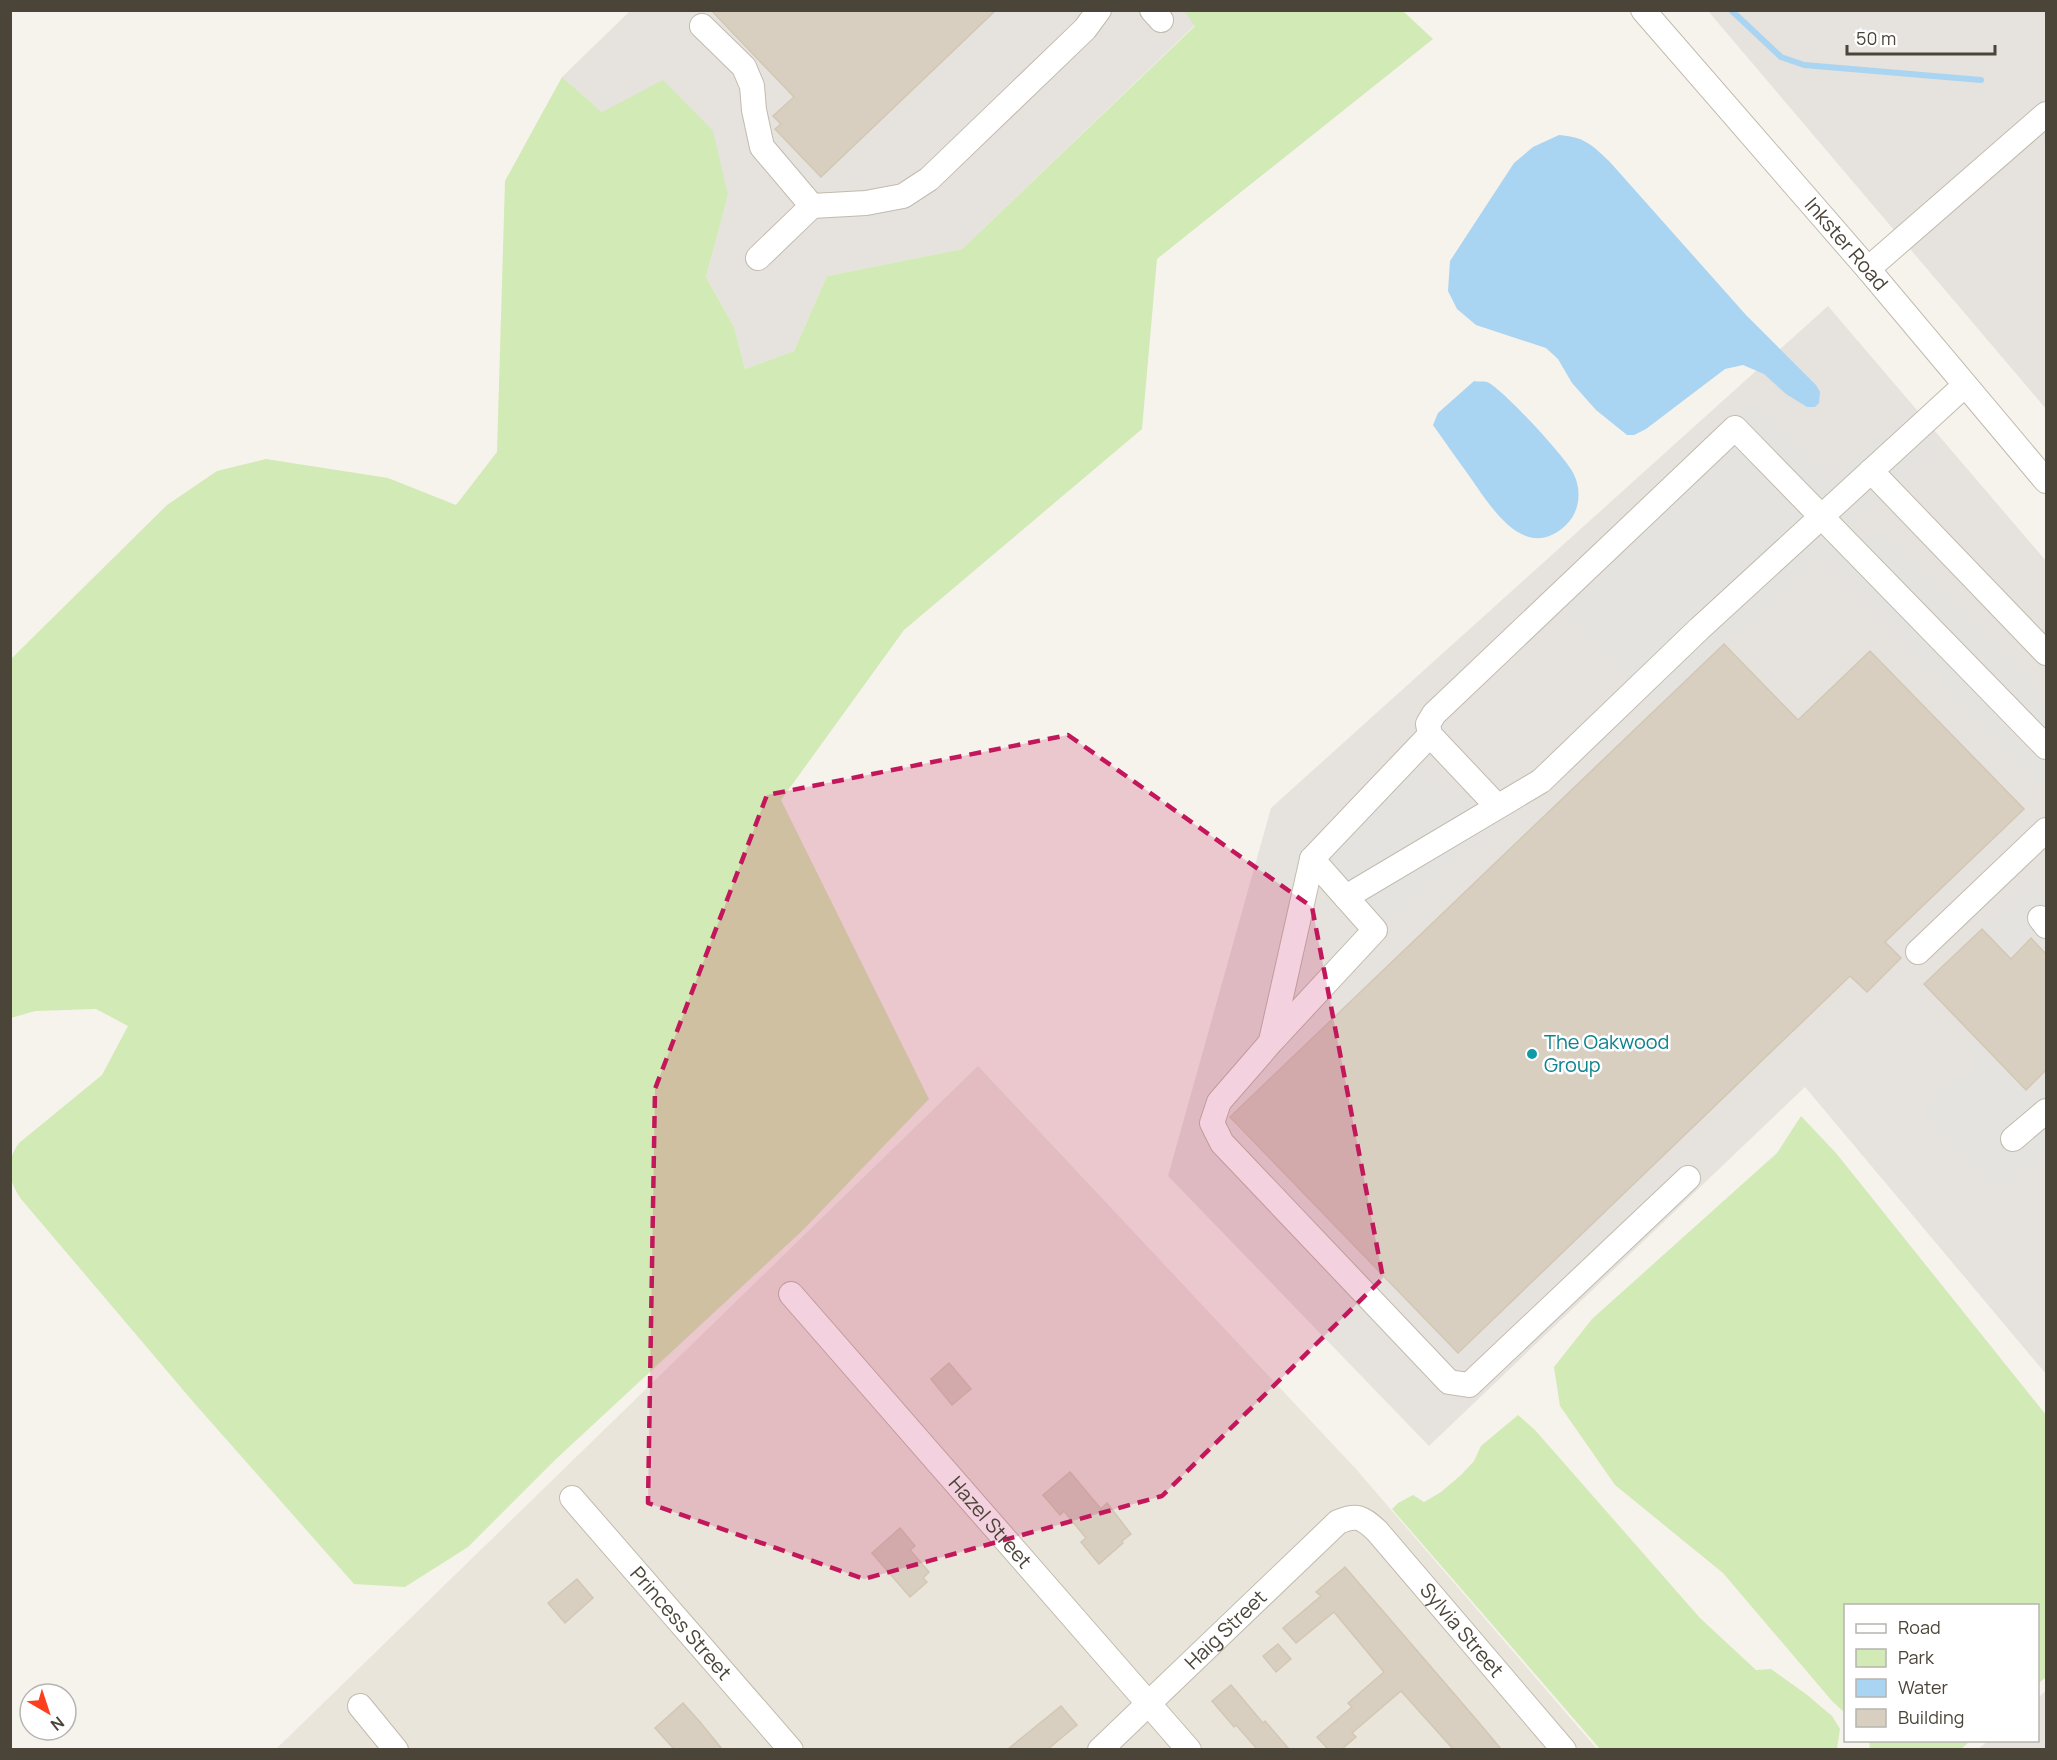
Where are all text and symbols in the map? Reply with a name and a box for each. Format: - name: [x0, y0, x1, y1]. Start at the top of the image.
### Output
- scale bar: [1847, 18, 1996, 56]
- text: 50 m: [1856, 26, 1896, 50]
- street label: Inkster Road: [1799, 192, 1894, 296]
- place label: The Oakwood Group: [1544, 1028, 1669, 1078]
- marker: The Oakwood Group: [1525, 1047, 1539, 1061]
- street label: Hazel Street: [943, 1470, 1038, 1574]
- street label: Princess Street: [624, 1560, 738, 1685]
- street label: Sylvia Street: [1414, 1577, 1510, 1683]
- street label: Haig Street: [1178, 1584, 1272, 1675]
- legend: [1844, 1604, 2039, 1742]
- text: Road: [1898, 1615, 1941, 1639]
- text: Park: [1898, 1645, 1935, 1669]
- text: Water: [1898, 1675, 1948, 1699]
- north arrow: [18, 1682, 78, 1742]
- text: Building: [1898, 1705, 1964, 1729]
- text: N: [46, 1711, 69, 1736]

